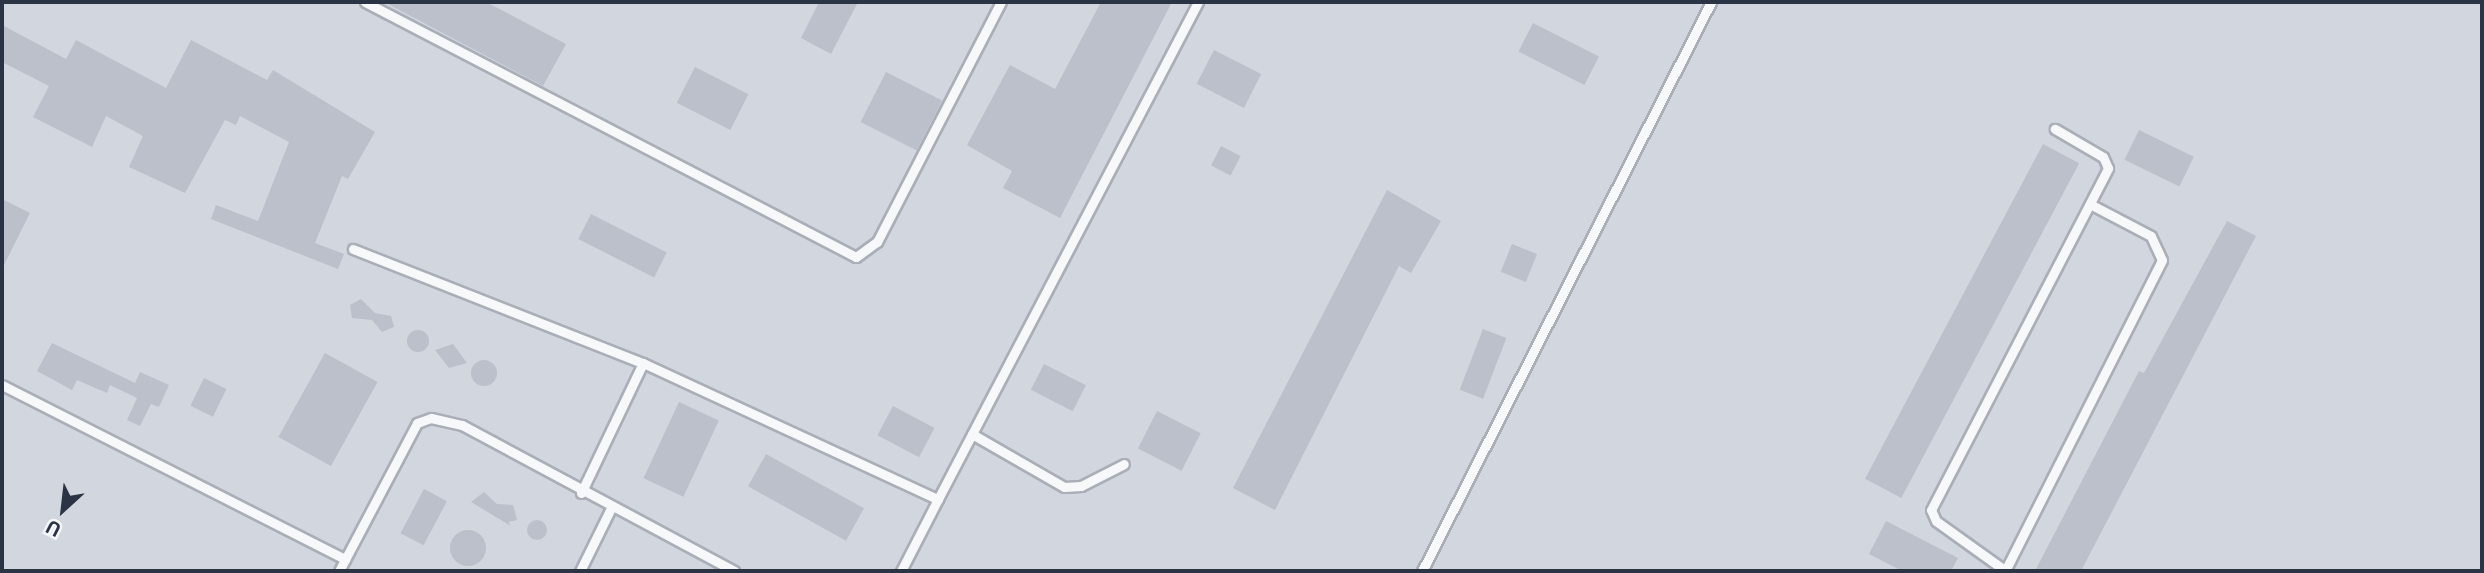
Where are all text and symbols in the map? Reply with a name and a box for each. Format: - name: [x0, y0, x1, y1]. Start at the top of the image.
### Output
- north arrow: [28, 475, 98, 545]
- text: U: [42, 516, 65, 542]

